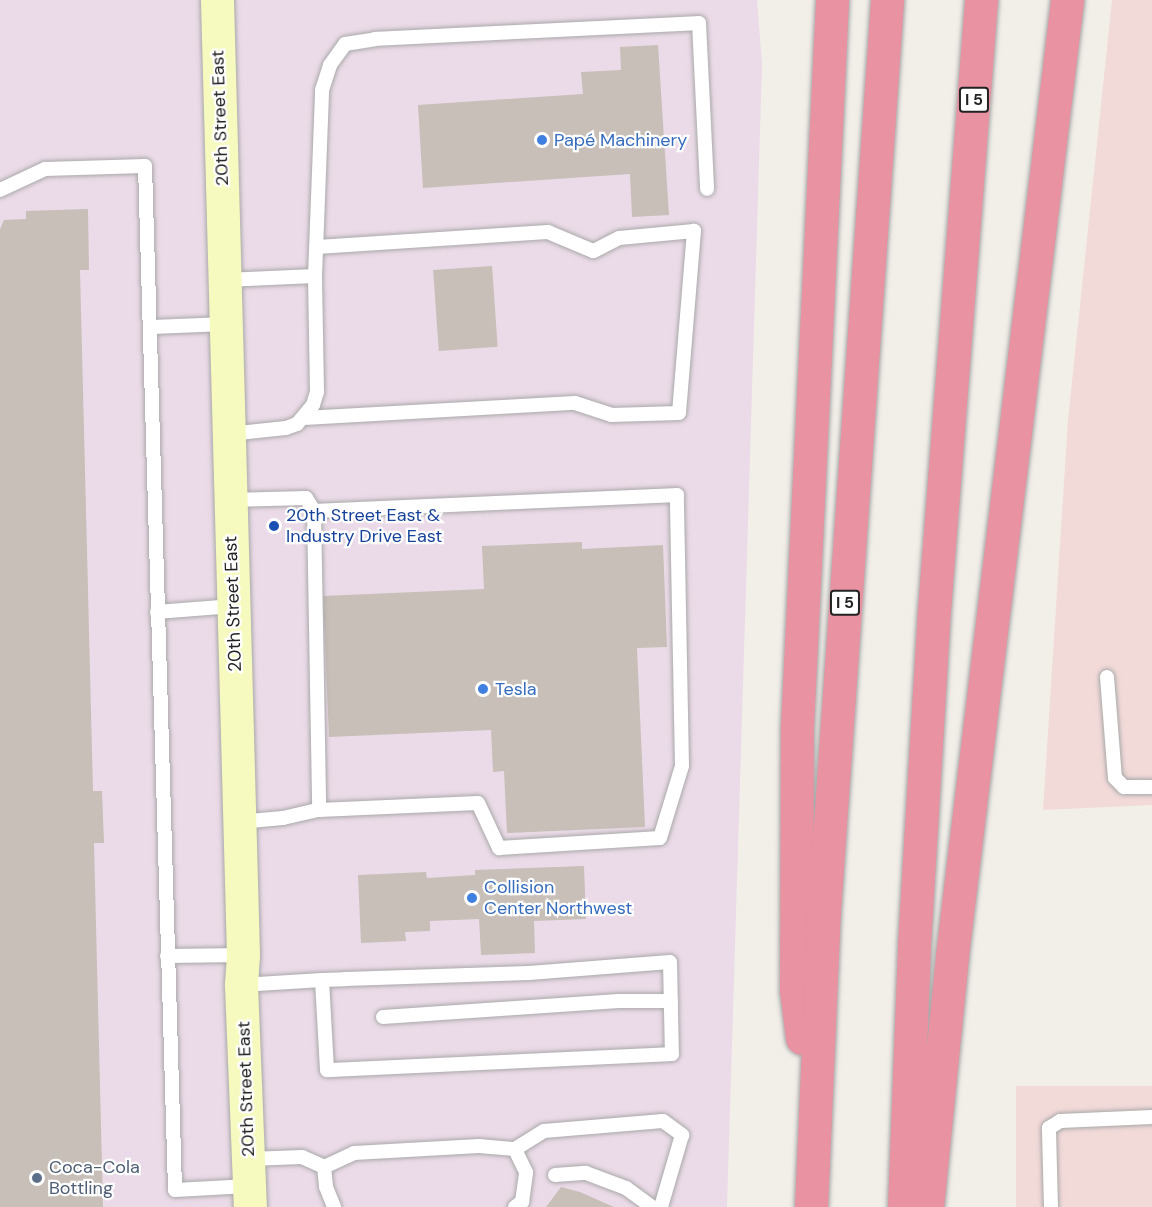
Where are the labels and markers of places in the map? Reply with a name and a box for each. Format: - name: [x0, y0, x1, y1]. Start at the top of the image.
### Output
- place label: Papé Machinery: [554, 129, 687, 151]
- marker: Papé Machinery: [535, 133, 549, 147]
- place label: 20th Street East & Industry Drive East: [286, 505, 442, 548]
- marker: 20th Street East & Industry Drive East: [267, 519, 281, 533]
- place label: Tesla: [495, 678, 537, 700]
- marker: Tesla: [476, 682, 490, 696]
- place label: Collision Center Northwest: [484, 877, 632, 920]
- marker: Collision Center Northwest: [465, 891, 479, 905]
- place label: Coca-Cola Bottling: [49, 1157, 140, 1200]
- marker: Coca-Cola Bottling: [30, 1171, 44, 1185]

